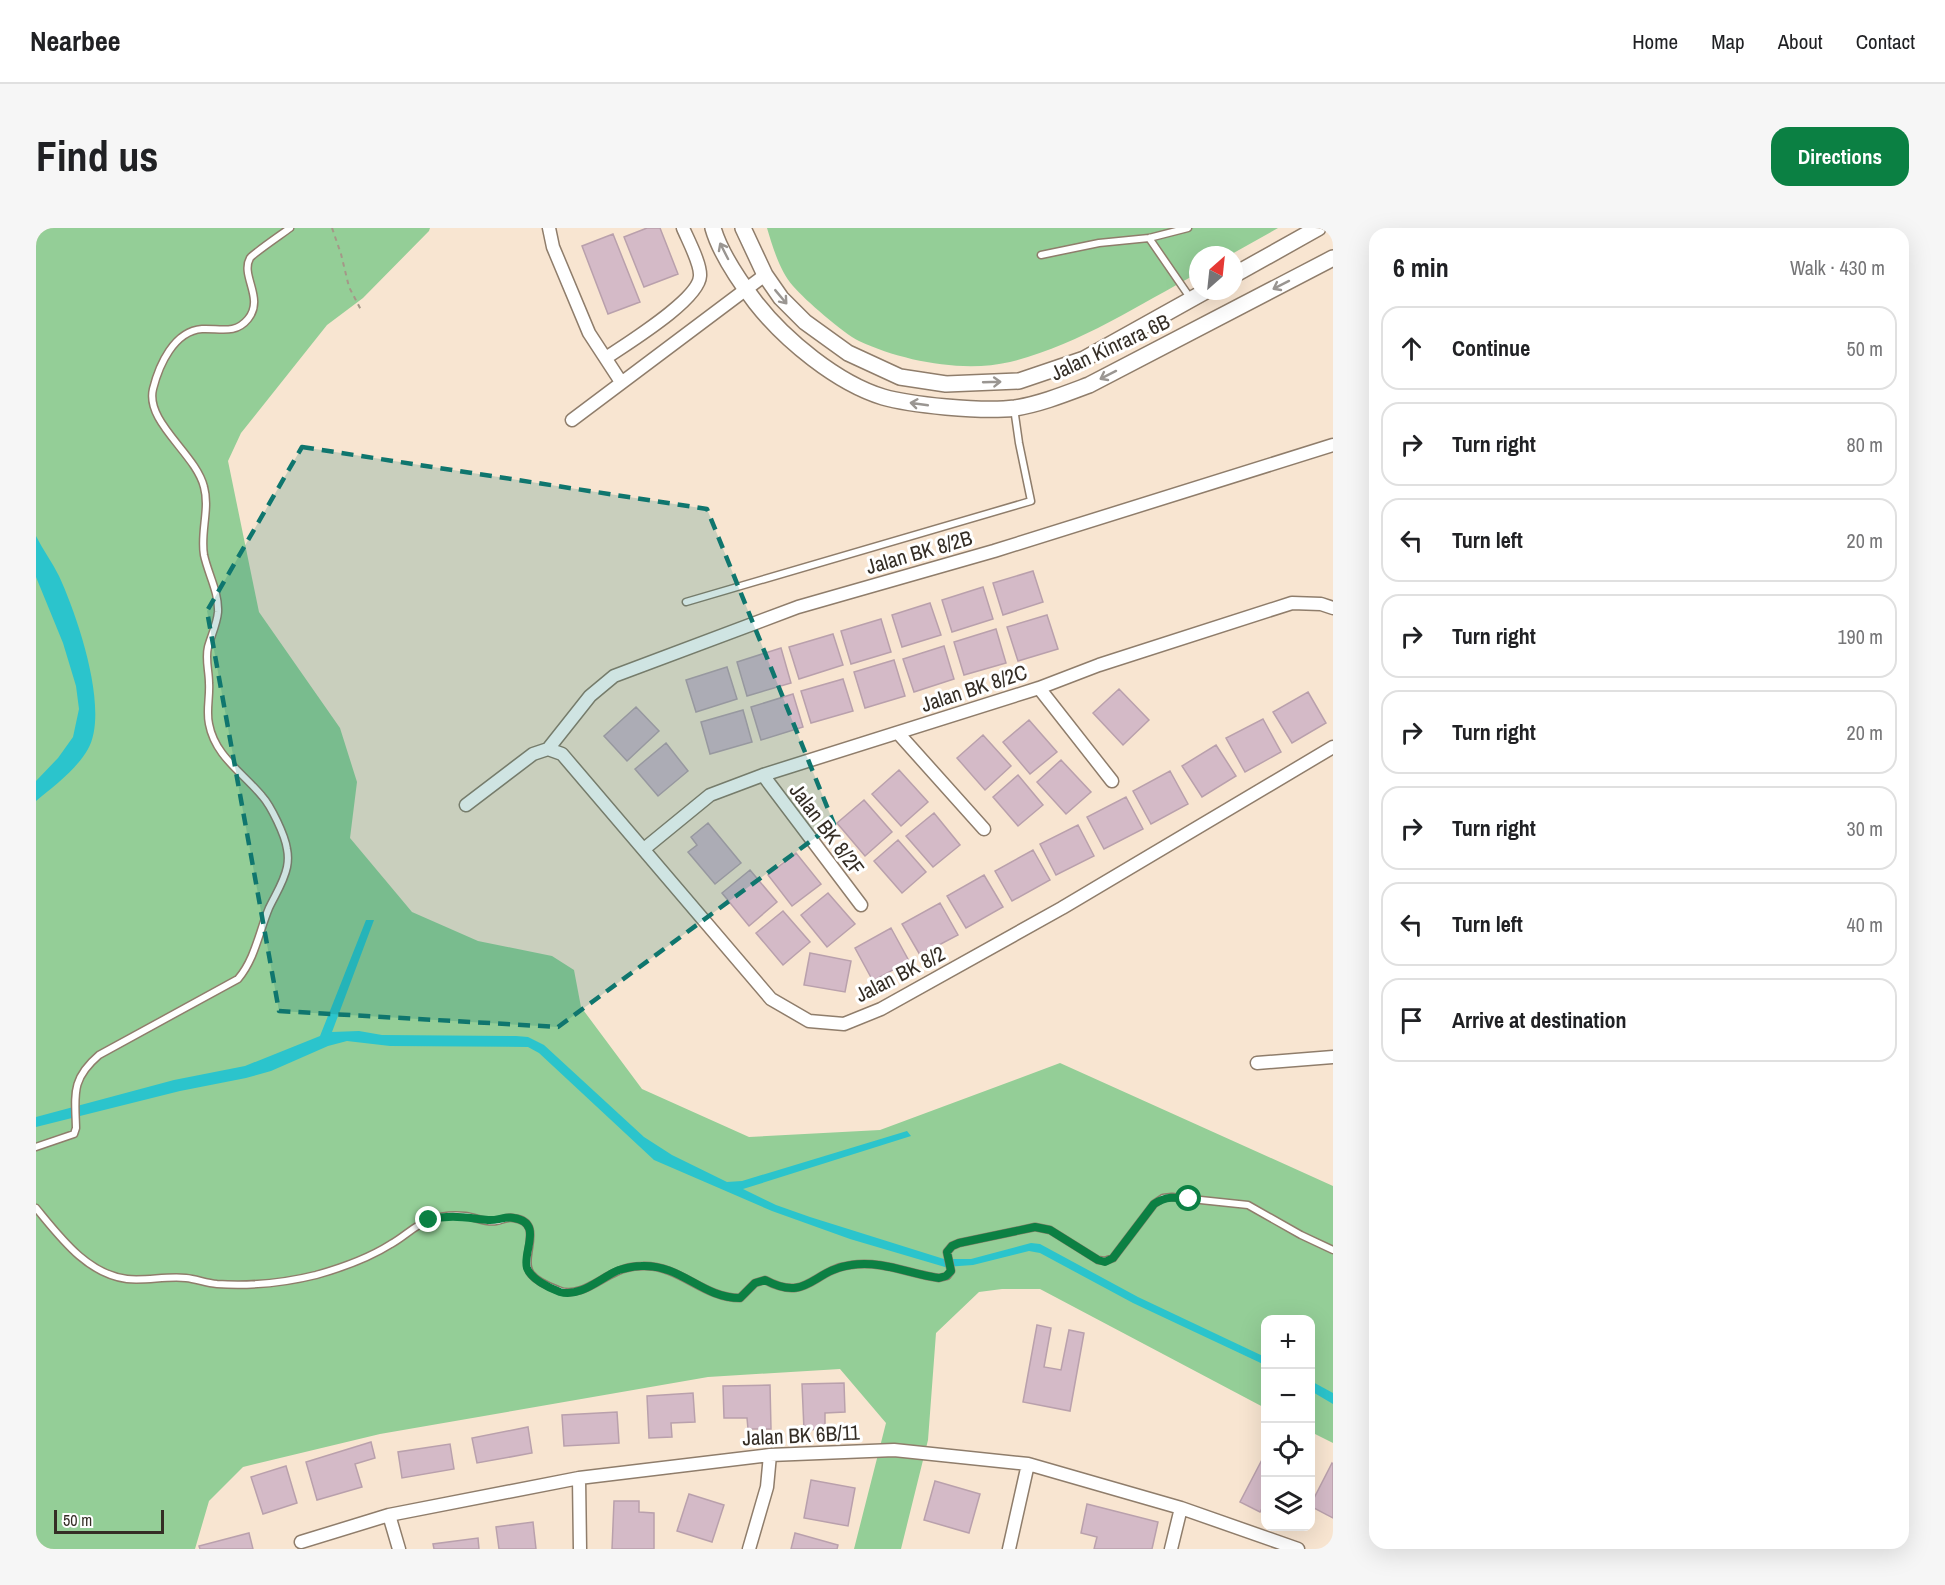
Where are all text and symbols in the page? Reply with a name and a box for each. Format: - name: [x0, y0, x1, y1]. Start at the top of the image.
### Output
- text: Nearbee: [30, 22, 121, 60]
- text: Home: [1632, 27, 1678, 56]
- text: Map: [1711, 27, 1745, 56]
- text: About: [1778, 27, 1823, 56]
- text: Contact: [1856, 27, 1915, 56]
- button: Directions: [1771, 127, 1909, 186]
- text: Find us: [36, 128, 158, 184]
- one-way arrow: [718, 243, 729, 261]
- north arrow: [1189, 246, 1243, 300]
- text: 6 min: [1393, 250, 1449, 285]
- text: Walk · 430 m: [1790, 254, 1885, 281]
- one-way arrow: [1273, 279, 1290, 291]
- one-way arrow: [775, 289, 788, 305]
- street label: Jalan Kinrara 6B: [1046, 307, 1174, 387]
- icon: ahead: [1395, 332, 1428, 365]
- text: Continue: [1452, 333, 1530, 363]
- text: 50 m: [1847, 335, 1883, 362]
- one-way arrow: [1100, 369, 1117, 381]
- one-way arrow: [981, 377, 1001, 388]
- one-way arrow: [910, 398, 930, 409]
- icon: right: [1395, 428, 1428, 461]
- text: Turn right: [1452, 429, 1536, 459]
- text: 80 m: [1847, 431, 1883, 458]
- street label: Jalan BK 8/2B: [863, 523, 975, 581]
- icon: left: [1395, 524, 1428, 557]
- text: Turn left: [1452, 525, 1523, 555]
- text: 20 m: [1847, 527, 1883, 554]
- icon: right: [1395, 620, 1428, 653]
- text: Turn right: [1452, 621, 1536, 651]
- text: 190 m: [1837, 623, 1883, 650]
- street label: Jalan BK 8/2C: [917, 657, 1031, 719]
- icon: right: [1395, 716, 1428, 749]
- text: Turn right: [1452, 717, 1536, 747]
- text: 20 m: [1847, 719, 1883, 746]
- street label: Jalan BK 8/2F: [783, 777, 871, 881]
- icon: right: [1395, 812, 1428, 845]
- text: Turn right: [1452, 813, 1536, 843]
- text: 30 m: [1847, 815, 1883, 842]
- icon: left: [1395, 908, 1428, 941]
- text: Turn left: [1452, 909, 1523, 939]
- text: 40 m: [1847, 911, 1883, 938]
- street label: Jalan BK 8/2: [850, 939, 950, 1009]
- icon: arrive: [1395, 1004, 1428, 1037]
- text: Arrive at destination: [1452, 1005, 1626, 1035]
- route start: [1175, 1185, 1201, 1211]
- route end: [415, 1206, 441, 1232]
- map controls: [1261, 1315, 1315, 1531]
- button: +: [1261, 1315, 1315, 1369]
- button: −: [1261, 1369, 1315, 1423]
- street label: Jalan BK 6B/11: [742, 1417, 861, 1453]
- button: locate: [1261, 1423, 1315, 1477]
- button: layers: [1261, 1477, 1315, 1531]
- scale bar: [54, 1507, 164, 1534]
- text: 50 m: [63, 1509, 92, 1531]

